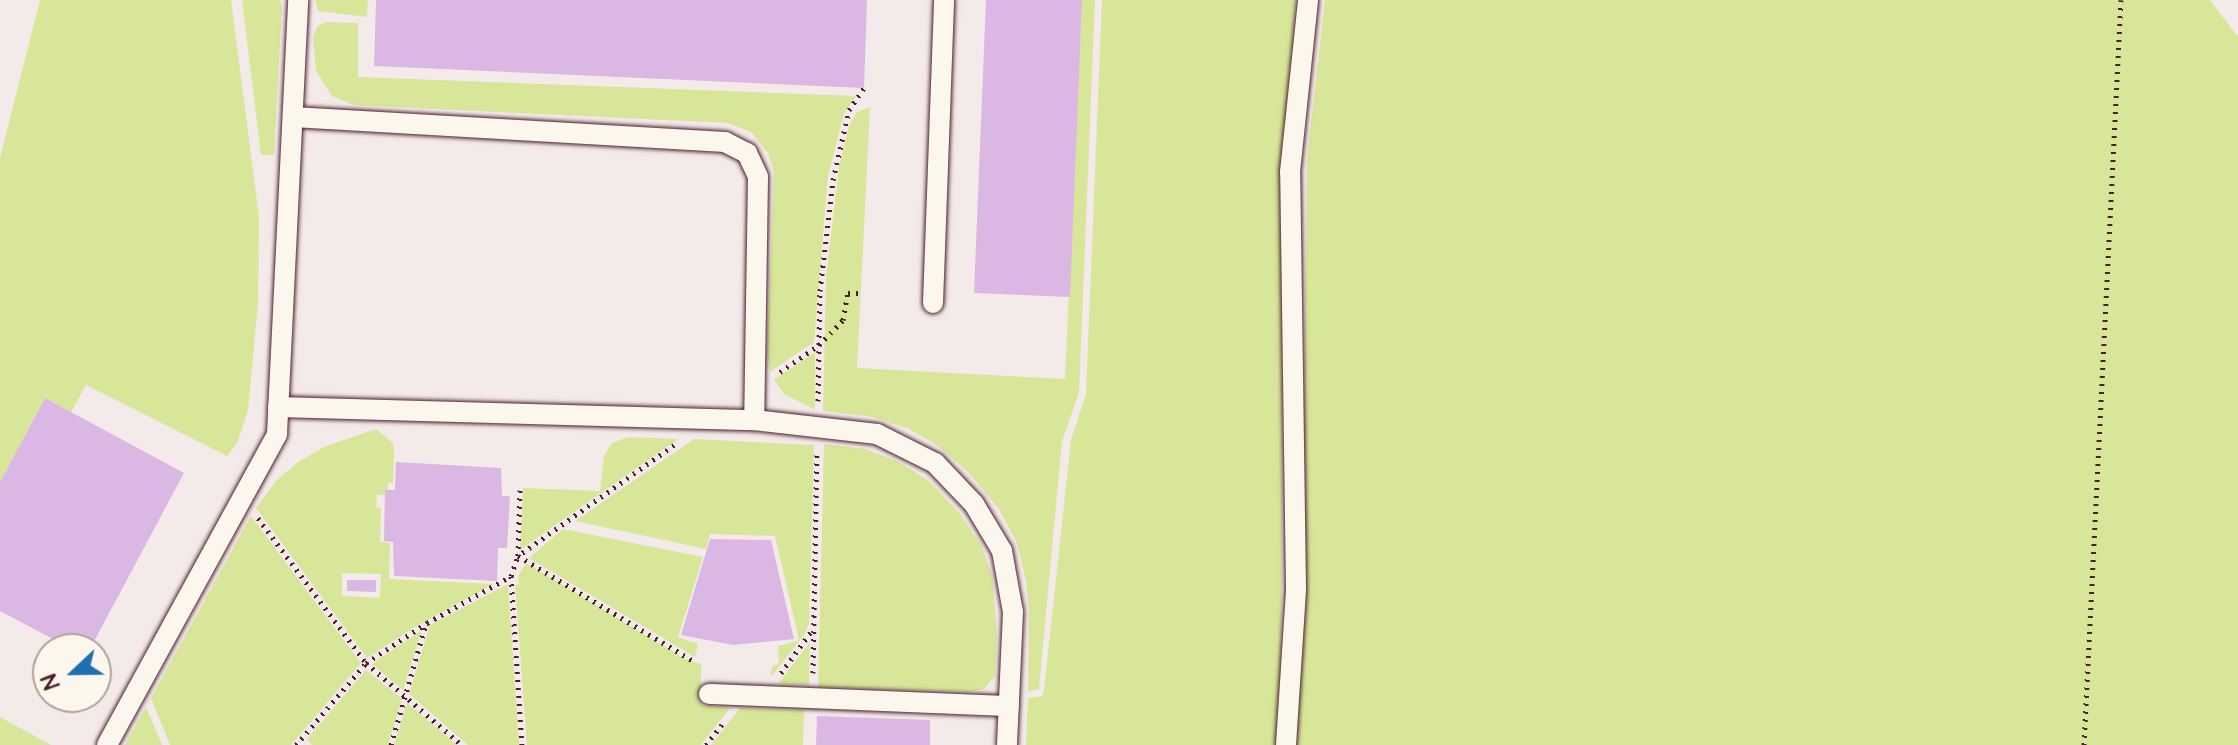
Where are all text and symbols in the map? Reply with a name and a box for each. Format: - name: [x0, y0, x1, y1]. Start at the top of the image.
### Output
- north arrow: [32, 633, 112, 713]
- text: N: [34, 669, 68, 694]

